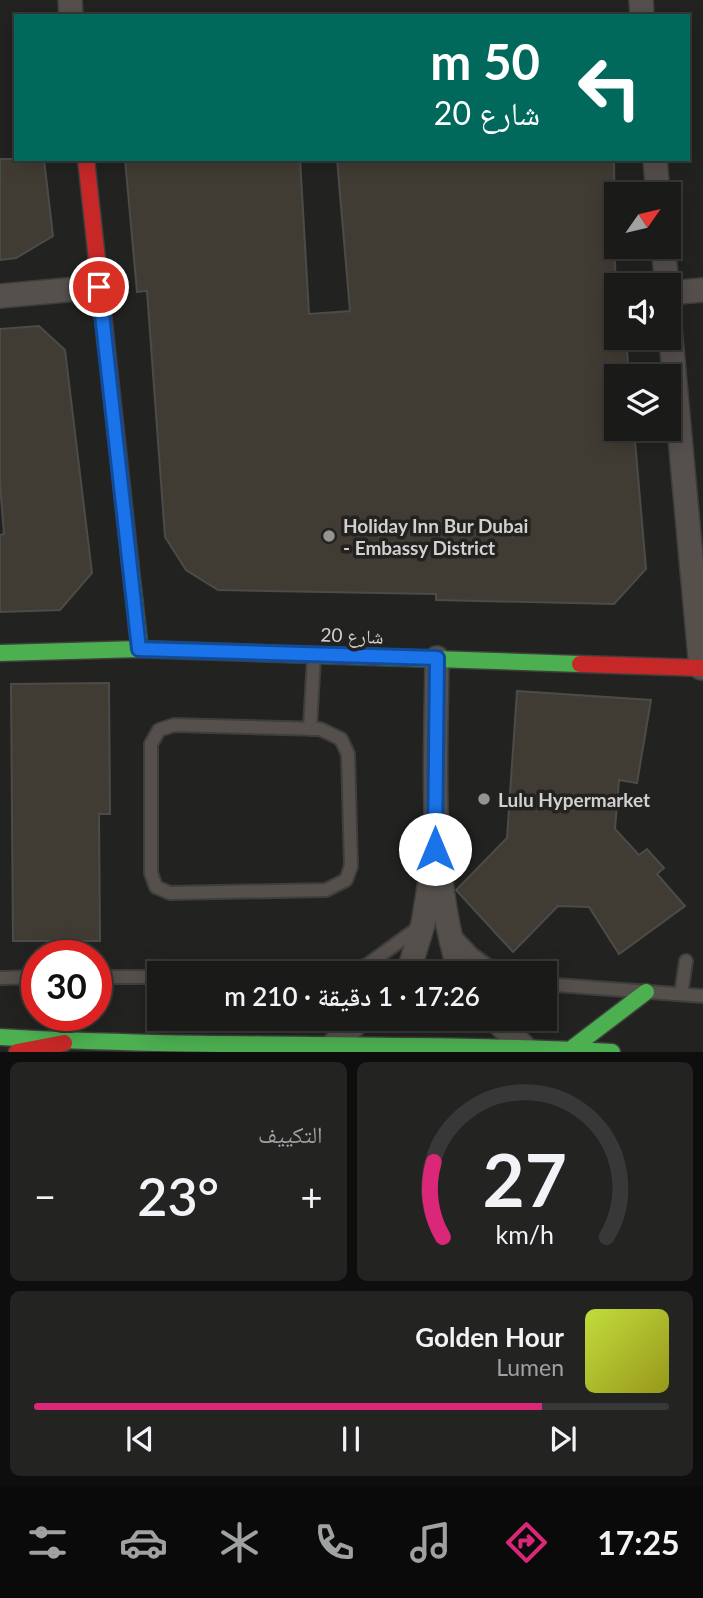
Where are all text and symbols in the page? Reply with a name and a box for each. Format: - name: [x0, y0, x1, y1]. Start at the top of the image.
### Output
- text: 50 m: [430, 32, 540, 90]
- icon: left: [564, 42, 655, 133]
- text: شارع 20: [434, 93, 540, 132]
- north arrow: [604, 182, 681, 259]
- map controls: [604, 182, 681, 441]
- pin: [69, 257, 129, 317]
- icon: arrive: [80, 268, 118, 306]
- button: sound: [604, 273, 681, 350]
- button: layers: [604, 364, 681, 441]
- place label: Holiday Inn Bur Dubai - Embassy District: [343, 514, 528, 559]
- marker: Holiday Inn Bur Dubai - Embassy District: [321, 528, 337, 544]
- street label: شارع 20: [320, 622, 384, 649]
- place label: Lulu Hypermarket: [498, 788, 650, 811]
- marker: Lulu Hypermarket: [476, 791, 492, 807]
- position arrow: [398, 812, 472, 886]
- speed limit sign: 30: [21, 940, 112, 1031]
- text: 17:26 · 1 دقيقة · 210 m: [224, 980, 480, 1012]
- text: التكييف: [258, 1120, 323, 1148]
- text: 27: [483, 1136, 567, 1224]
- text: 23°: [137, 1165, 219, 1227]
- text: −: [34, 1173, 56, 1219]
- text: +: [300, 1173, 323, 1219]
- text: km/h: [495, 1219, 554, 1249]
- text: Golden Hour: [415, 1321, 564, 1353]
- text: Lumen: [496, 1353, 564, 1381]
- icon: previous: [121, 1420, 159, 1458]
- icon: pause: [332, 1420, 370, 1458]
- icon: next: [544, 1420, 582, 1458]
- icon: filters: [23, 1518, 72, 1567]
- icon: car: [119, 1518, 168, 1567]
- icon: climate: [215, 1518, 264, 1567]
- icon: phone: [310, 1518, 359, 1567]
- icon: music: [406, 1518, 455, 1567]
- icon: directions: [502, 1518, 551, 1567]
- text: 17:25: [597, 1523, 680, 1562]

